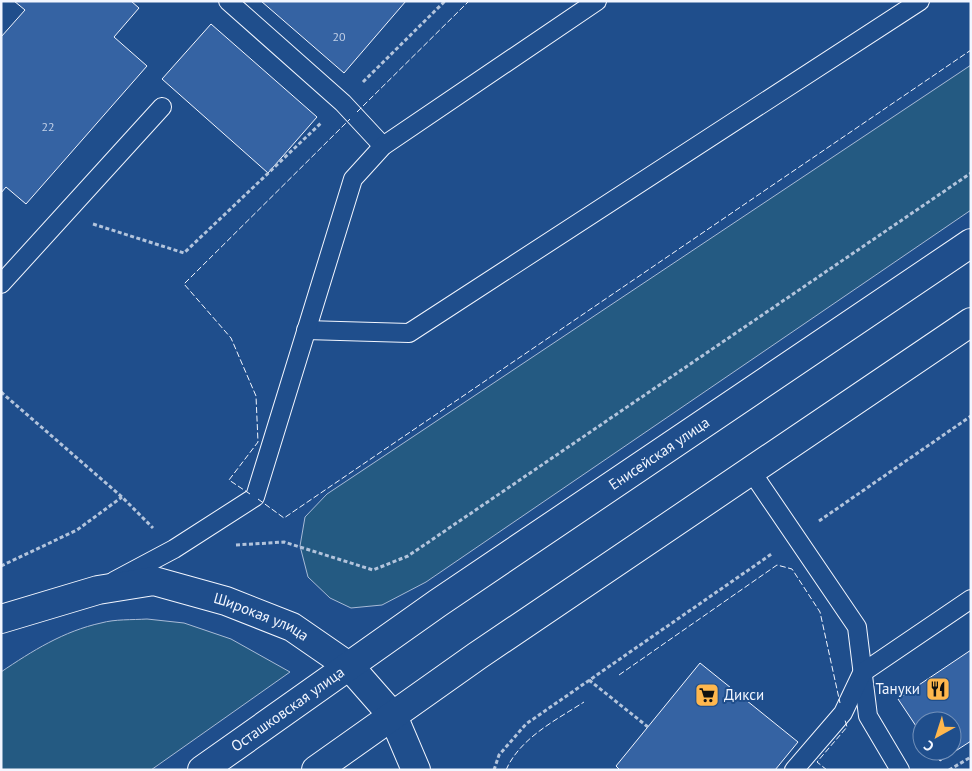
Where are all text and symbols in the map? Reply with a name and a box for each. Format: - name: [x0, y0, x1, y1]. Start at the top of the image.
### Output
- house number: 20: [332, 29, 346, 44]
- house number: 22: [41, 119, 55, 134]
- street label: Енисейская улица: [605, 412, 713, 494]
- street label: Широкая улица: [212, 588, 313, 645]
- street label: Осташковская улица: [227, 662, 348, 756]
- restaurant icon: Тануки: [925, 676, 951, 702]
- place label: Тануки: [875, 679, 920, 698]
- supermarket icon: Дикси: [694, 682, 720, 708]
- place label: Дикси: [724, 685, 764, 704]
- north arrow: [912, 711, 962, 761]
- text: С: [920, 737, 938, 756]

